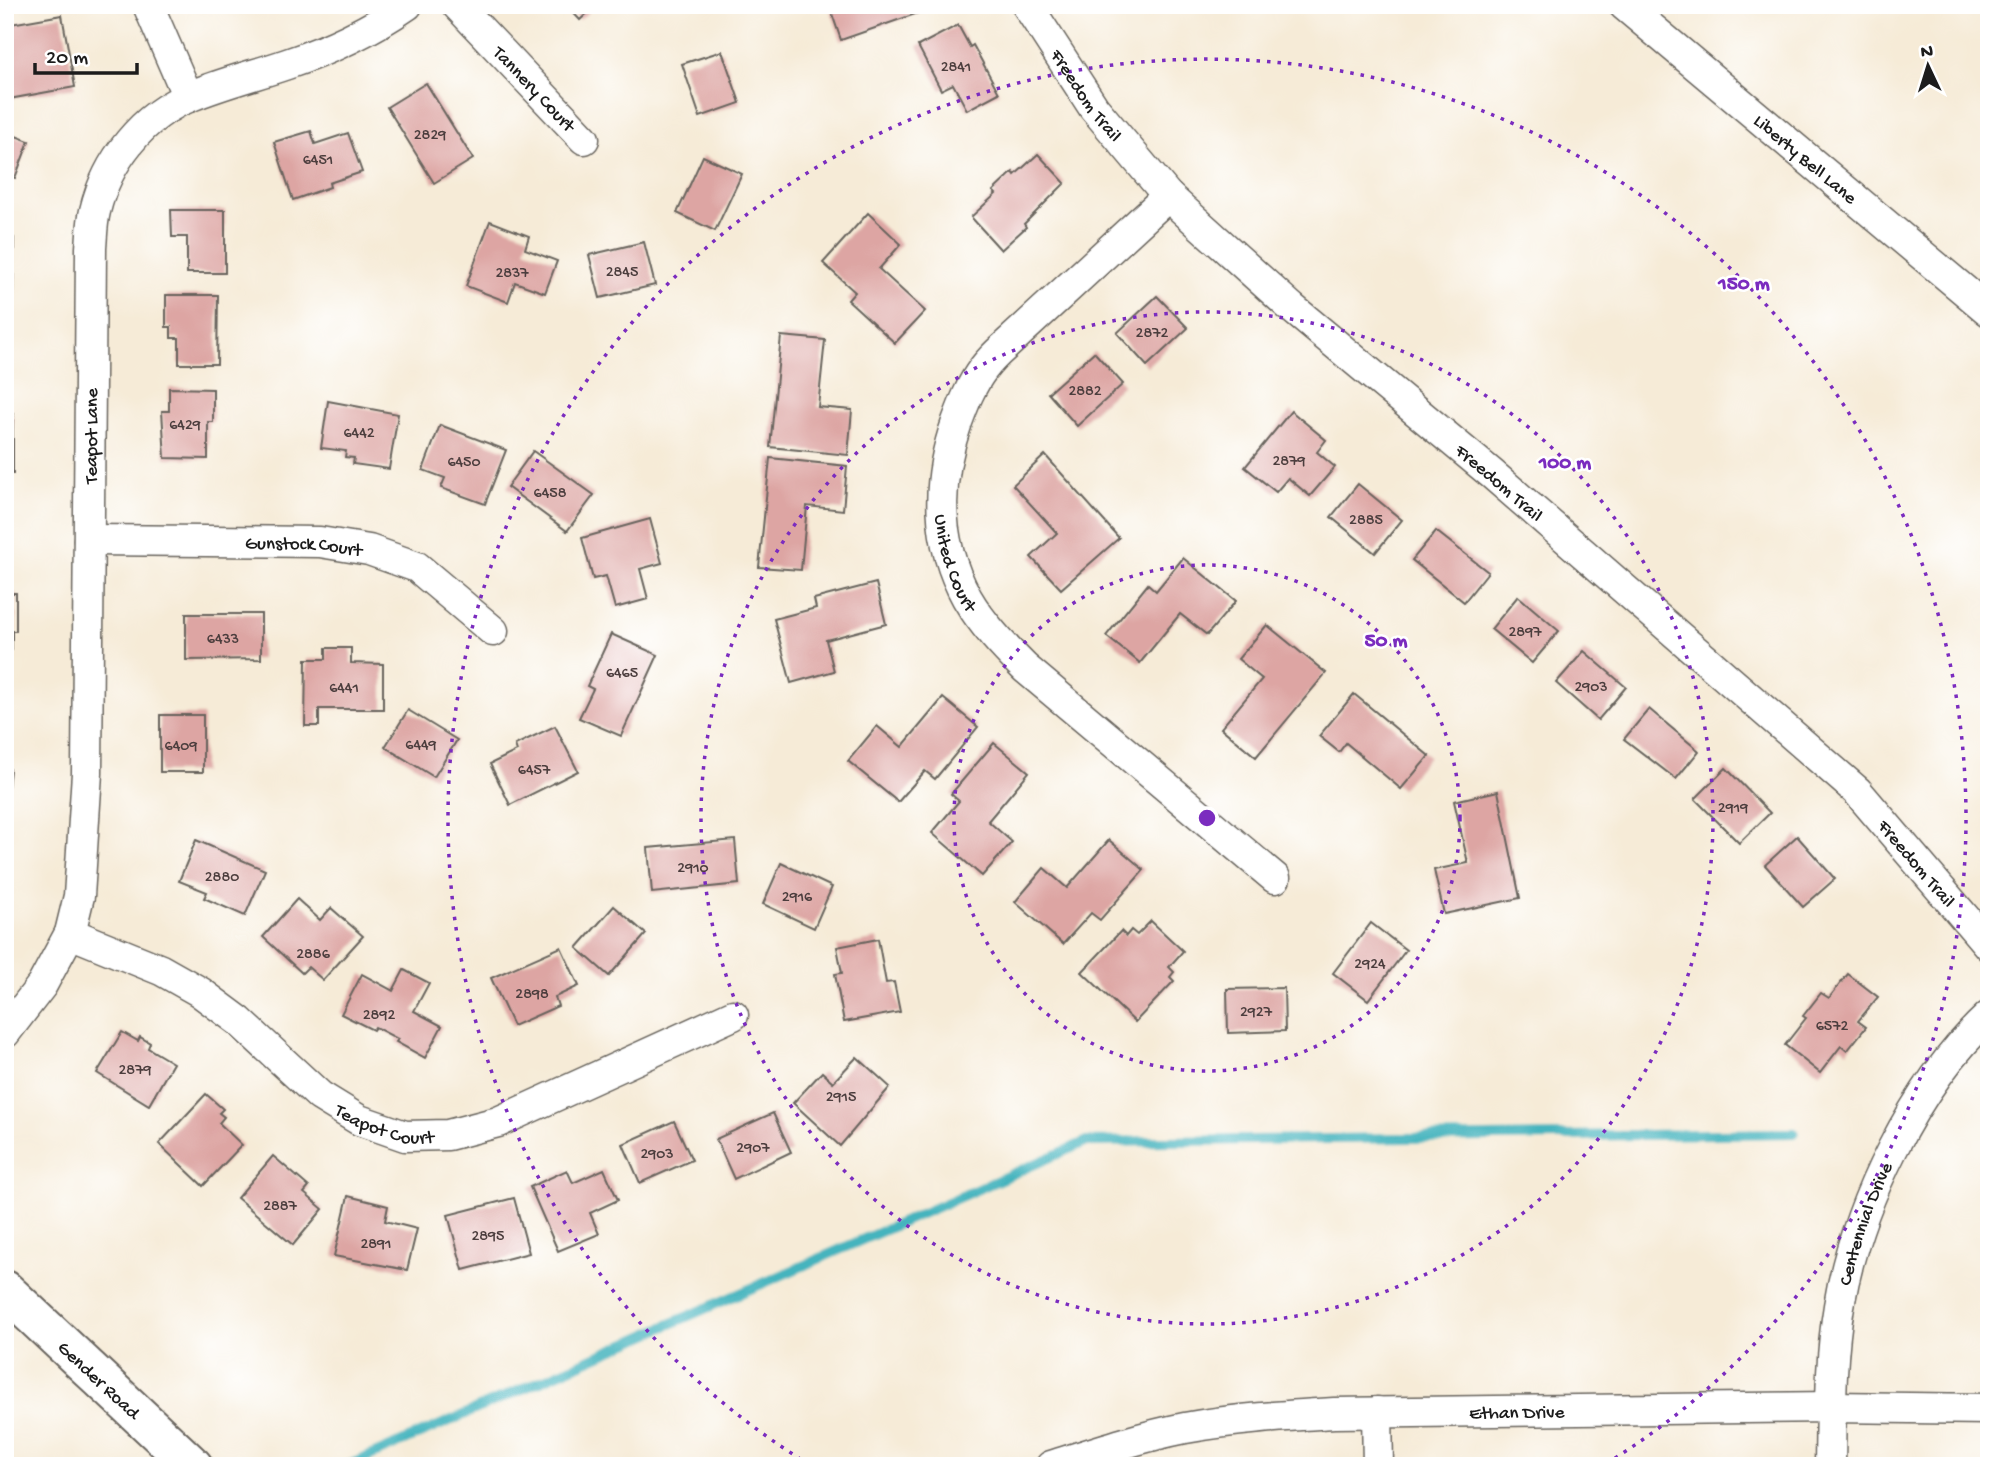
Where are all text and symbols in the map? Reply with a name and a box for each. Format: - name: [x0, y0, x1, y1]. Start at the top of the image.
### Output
- scale bar: [35, 32, 136, 76]
- north arrow: [1892, 32, 1962, 102]
- text: N: [1920, 41, 1934, 64]
- street label: Tannery Court: [486, 42, 581, 140]
- street label: Freedom Trail: [1043, 45, 1125, 148]
- text: 20 m: [46, 47, 88, 72]
- house number: 2841: [941, 59, 971, 78]
- street label: Liberty Bell Lane: [1748, 111, 1861, 211]
- house number: 2829: [414, 127, 446, 146]
- house number: 6451: [303, 152, 333, 171]
- house number: 2845: [606, 264, 638, 283]
- house number: 2837: [495, 265, 529, 284]
- text: 150 m: [1717, 273, 1770, 298]
- house number: 2872: [1136, 325, 1169, 344]
- house number: 2882: [1068, 383, 1102, 402]
- street label: Teapot Lane: [81, 388, 105, 485]
- house number: 6429: [169, 417, 201, 436]
- house number: 6442: [343, 425, 375, 444]
- street label: Freedom Trail: [1449, 440, 1546, 528]
- text: 100 m: [1538, 452, 1591, 477]
- house number: 2879: [1273, 453, 1305, 472]
- house number: 6450: [447, 454, 481, 473]
- house number: 6458: [534, 485, 567, 504]
- house number: 2885: [1349, 512, 1383, 531]
- street label: United Court: [928, 514, 982, 619]
- street label: Gunstock Court: [245, 533, 366, 564]
- house number: 2897: [1509, 624, 1542, 643]
- text: 50 m: [1365, 630, 1408, 655]
- house number: 6433: [207, 631, 239, 650]
- house number: 6465: [606, 665, 638, 684]
- house number: 2903: [1574, 679, 1608, 698]
- house number: 6441: [329, 680, 359, 699]
- house number: 6449: [405, 737, 437, 756]
- house number: 6409: [165, 738, 197, 757]
- house number: 6457: [518, 762, 551, 781]
- house number: 2919: [1718, 800, 1748, 819]
- centre of rings: [1195, 806, 1219, 830]
- street label: Freedom Trail: [1871, 815, 1959, 913]
- house number: 2910: [677, 860, 709, 879]
- house number: 2880: [205, 869, 239, 888]
- house number: 2916: [782, 889, 813, 908]
- house number: 2886: [296, 946, 331, 965]
- house number: 2924: [1354, 956, 1386, 975]
- house number: 2898: [515, 986, 549, 1005]
- house number: 2927: [1240, 1004, 1273, 1023]
- house number: 2892: [363, 1007, 395, 1026]
- house number: 6572: [1816, 1018, 1849, 1037]
- house number: 2879: [119, 1062, 151, 1081]
- house number: 2915: [826, 1089, 856, 1108]
- street label: Teapot Court: [329, 1099, 436, 1151]
- house number: 2907: [736, 1140, 770, 1159]
- house number: 2903: [640, 1146, 674, 1165]
- street label: Centennial Drive: [1835, 1159, 1899, 1288]
- house number: 2887: [263, 1198, 298, 1217]
- house number: 2895: [471, 1228, 505, 1247]
- house number: 2891: [360, 1236, 392, 1255]
- street label: Gender Road: [51, 1337, 145, 1427]
- street label: Ethan Drive: [1469, 1402, 1565, 1426]

